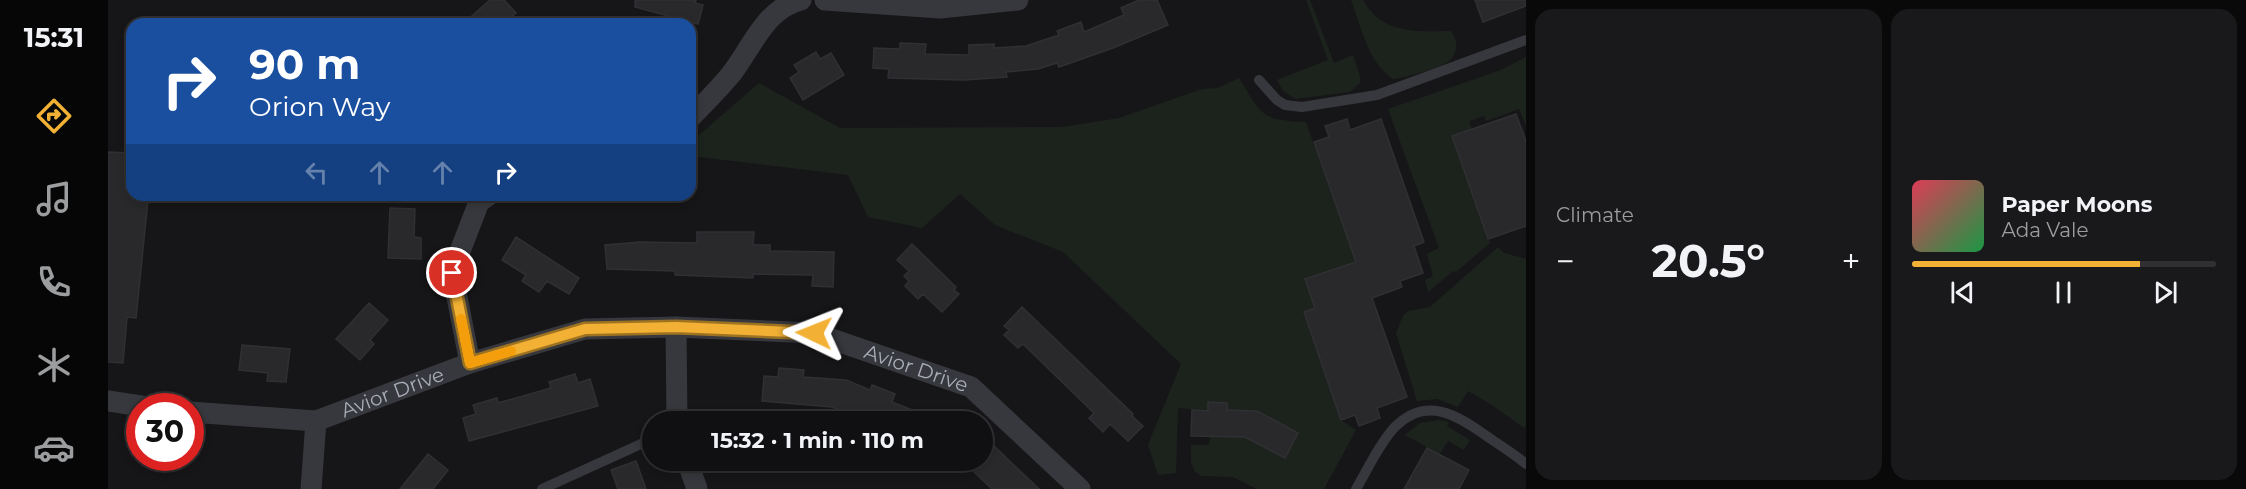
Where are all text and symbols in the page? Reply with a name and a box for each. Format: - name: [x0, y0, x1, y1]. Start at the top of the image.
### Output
- text: 15:31: [24, 21, 84, 54]
- text: 90 m: [249, 38, 360, 90]
- icon: right: [150, 42, 228, 120]
- text: Orion Way: [249, 90, 390, 123]
- icon: directions: [33, 95, 75, 137]
- icon: left: [300, 156, 333, 189]
- icon: ahead: [363, 156, 396, 189]
- icon: ahead: [426, 156, 459, 189]
- icon: right: [489, 156, 522, 189]
- icon: music: [33, 178, 75, 220]
- text: Paper Moons: [2002, 191, 2152, 218]
- text: Climate: [1556, 203, 1634, 227]
- text: Ada Vale: [2002, 218, 2088, 242]
- text: 20.5°: [1651, 233, 1765, 288]
- text: −: [1556, 241, 1575, 281]
- text: +: [1842, 241, 1861, 281]
- pin: [426, 247, 477, 298]
- icon: arrive: [435, 256, 468, 289]
- icon: phone: [33, 261, 75, 303]
- icon: previous: [1946, 276, 1979, 309]
- icon: pause: [2047, 276, 2080, 309]
- icon: next: [2149, 276, 2182, 309]
- position arrow: [782, 301, 846, 365]
- street label: Avior Drive: [861, 339, 971, 397]
- icon: climate: [33, 344, 75, 386]
- street label: Avior Drive: [338, 362, 447, 423]
- speed limit sign: 30: [126, 393, 204, 471]
- icon: car: [33, 427, 75, 469]
- text: 15:32 · 1 min · 110 m: [711, 427, 924, 454]

